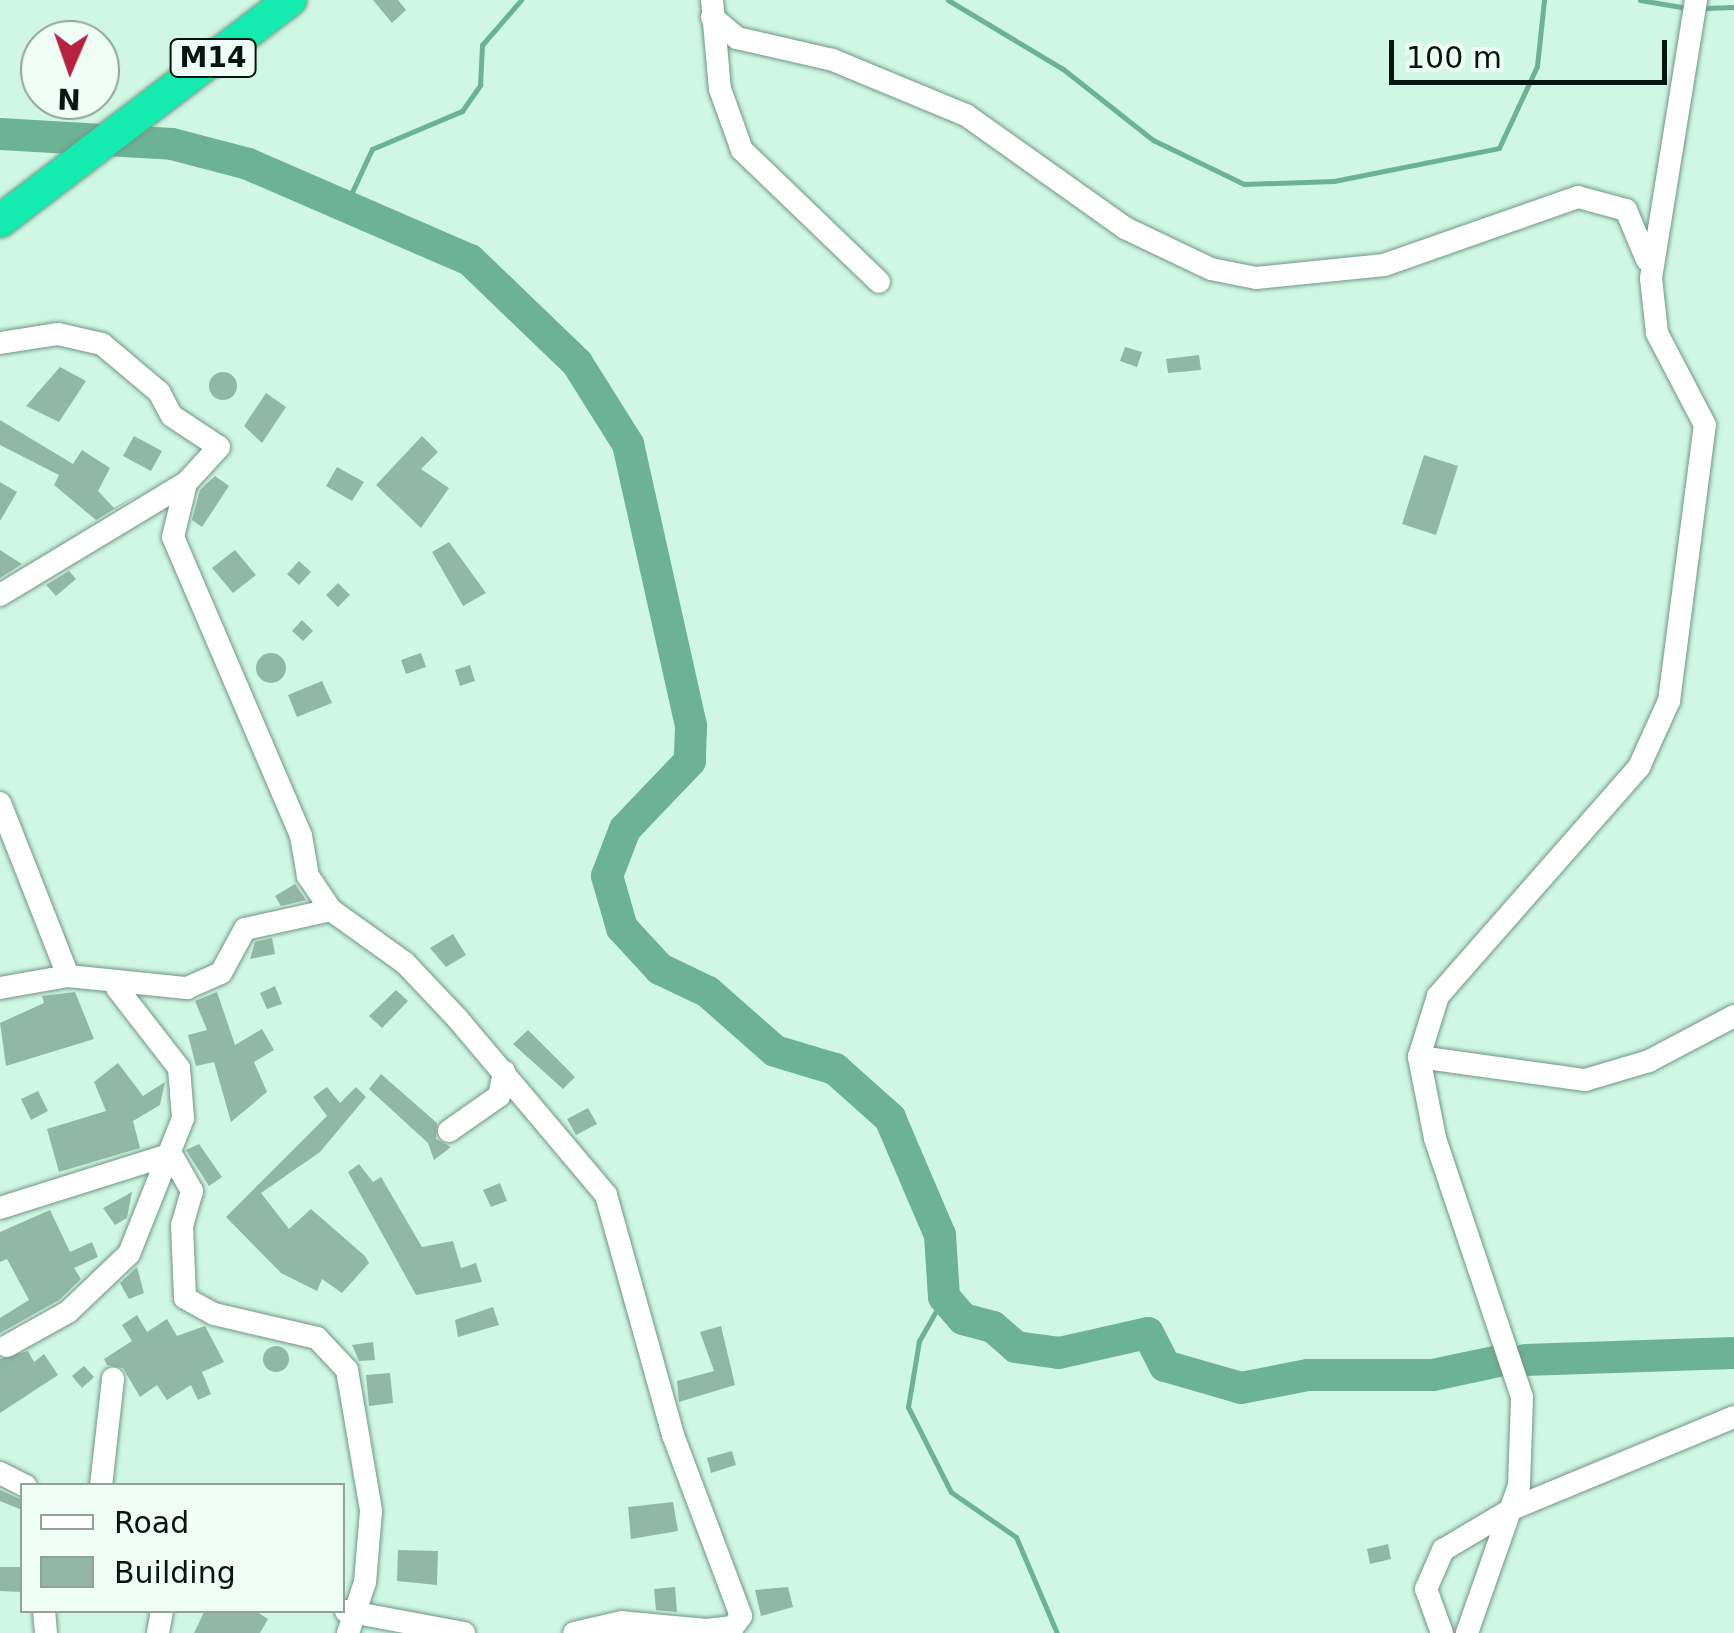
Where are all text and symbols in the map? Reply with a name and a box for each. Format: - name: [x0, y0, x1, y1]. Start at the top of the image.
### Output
- north arrow: [20, 20, 120, 120]
- scale bar: [1394, 20, 1672, 82]
- road number: M14: [168, 35, 258, 81]
- text: 100 m: [1406, 40, 1502, 75]
- text: N: [57, 82, 81, 115]
- legend: [20, 1483, 345, 1613]
- text: Road: [114, 1505, 189, 1540]
- text: Building: [114, 1555, 236, 1590]

